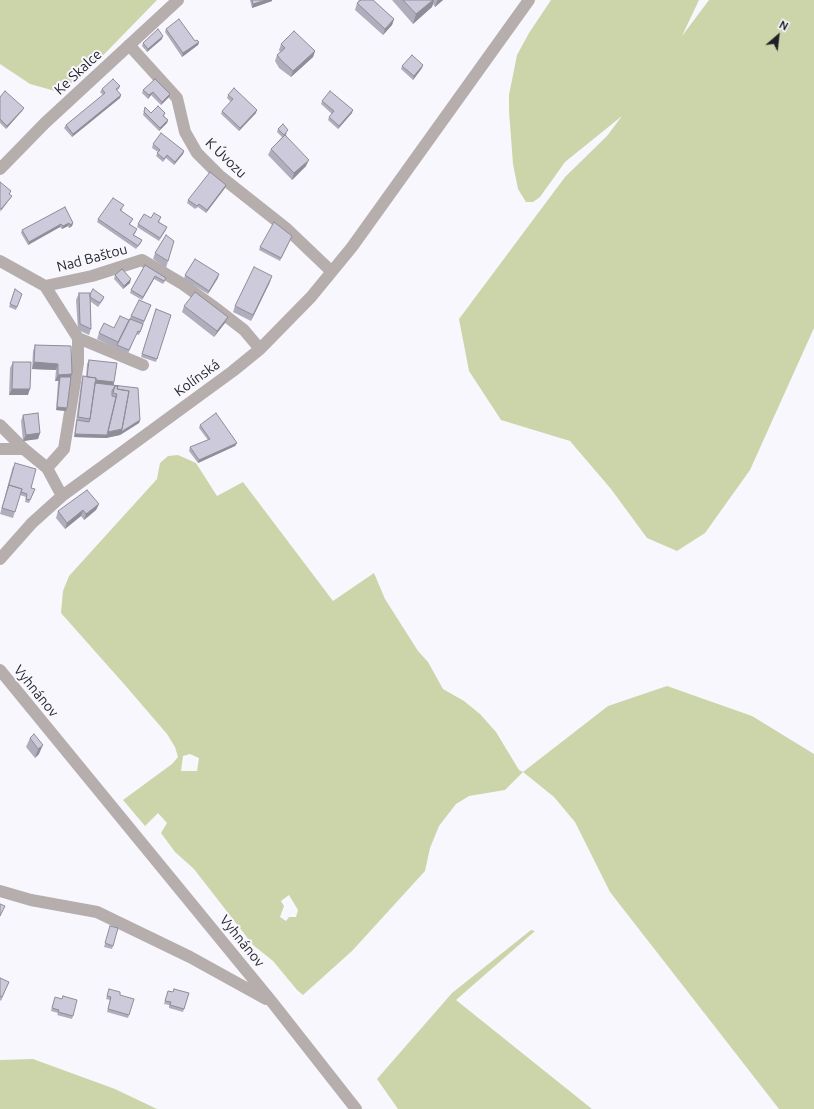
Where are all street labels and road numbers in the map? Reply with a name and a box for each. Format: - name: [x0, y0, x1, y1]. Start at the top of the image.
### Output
- street label: Ke Skalce: [51, 46, 105, 98]
- street label: K Úvozu: [202, 134, 250, 182]
- street label: Nad Baštou: [55, 241, 129, 275]
- street label: Kolínská: [171, 356, 223, 400]
- street label: Vyhnánov: [10, 662, 62, 720]
- street label: Vyhnánov: [216, 912, 268, 970]

